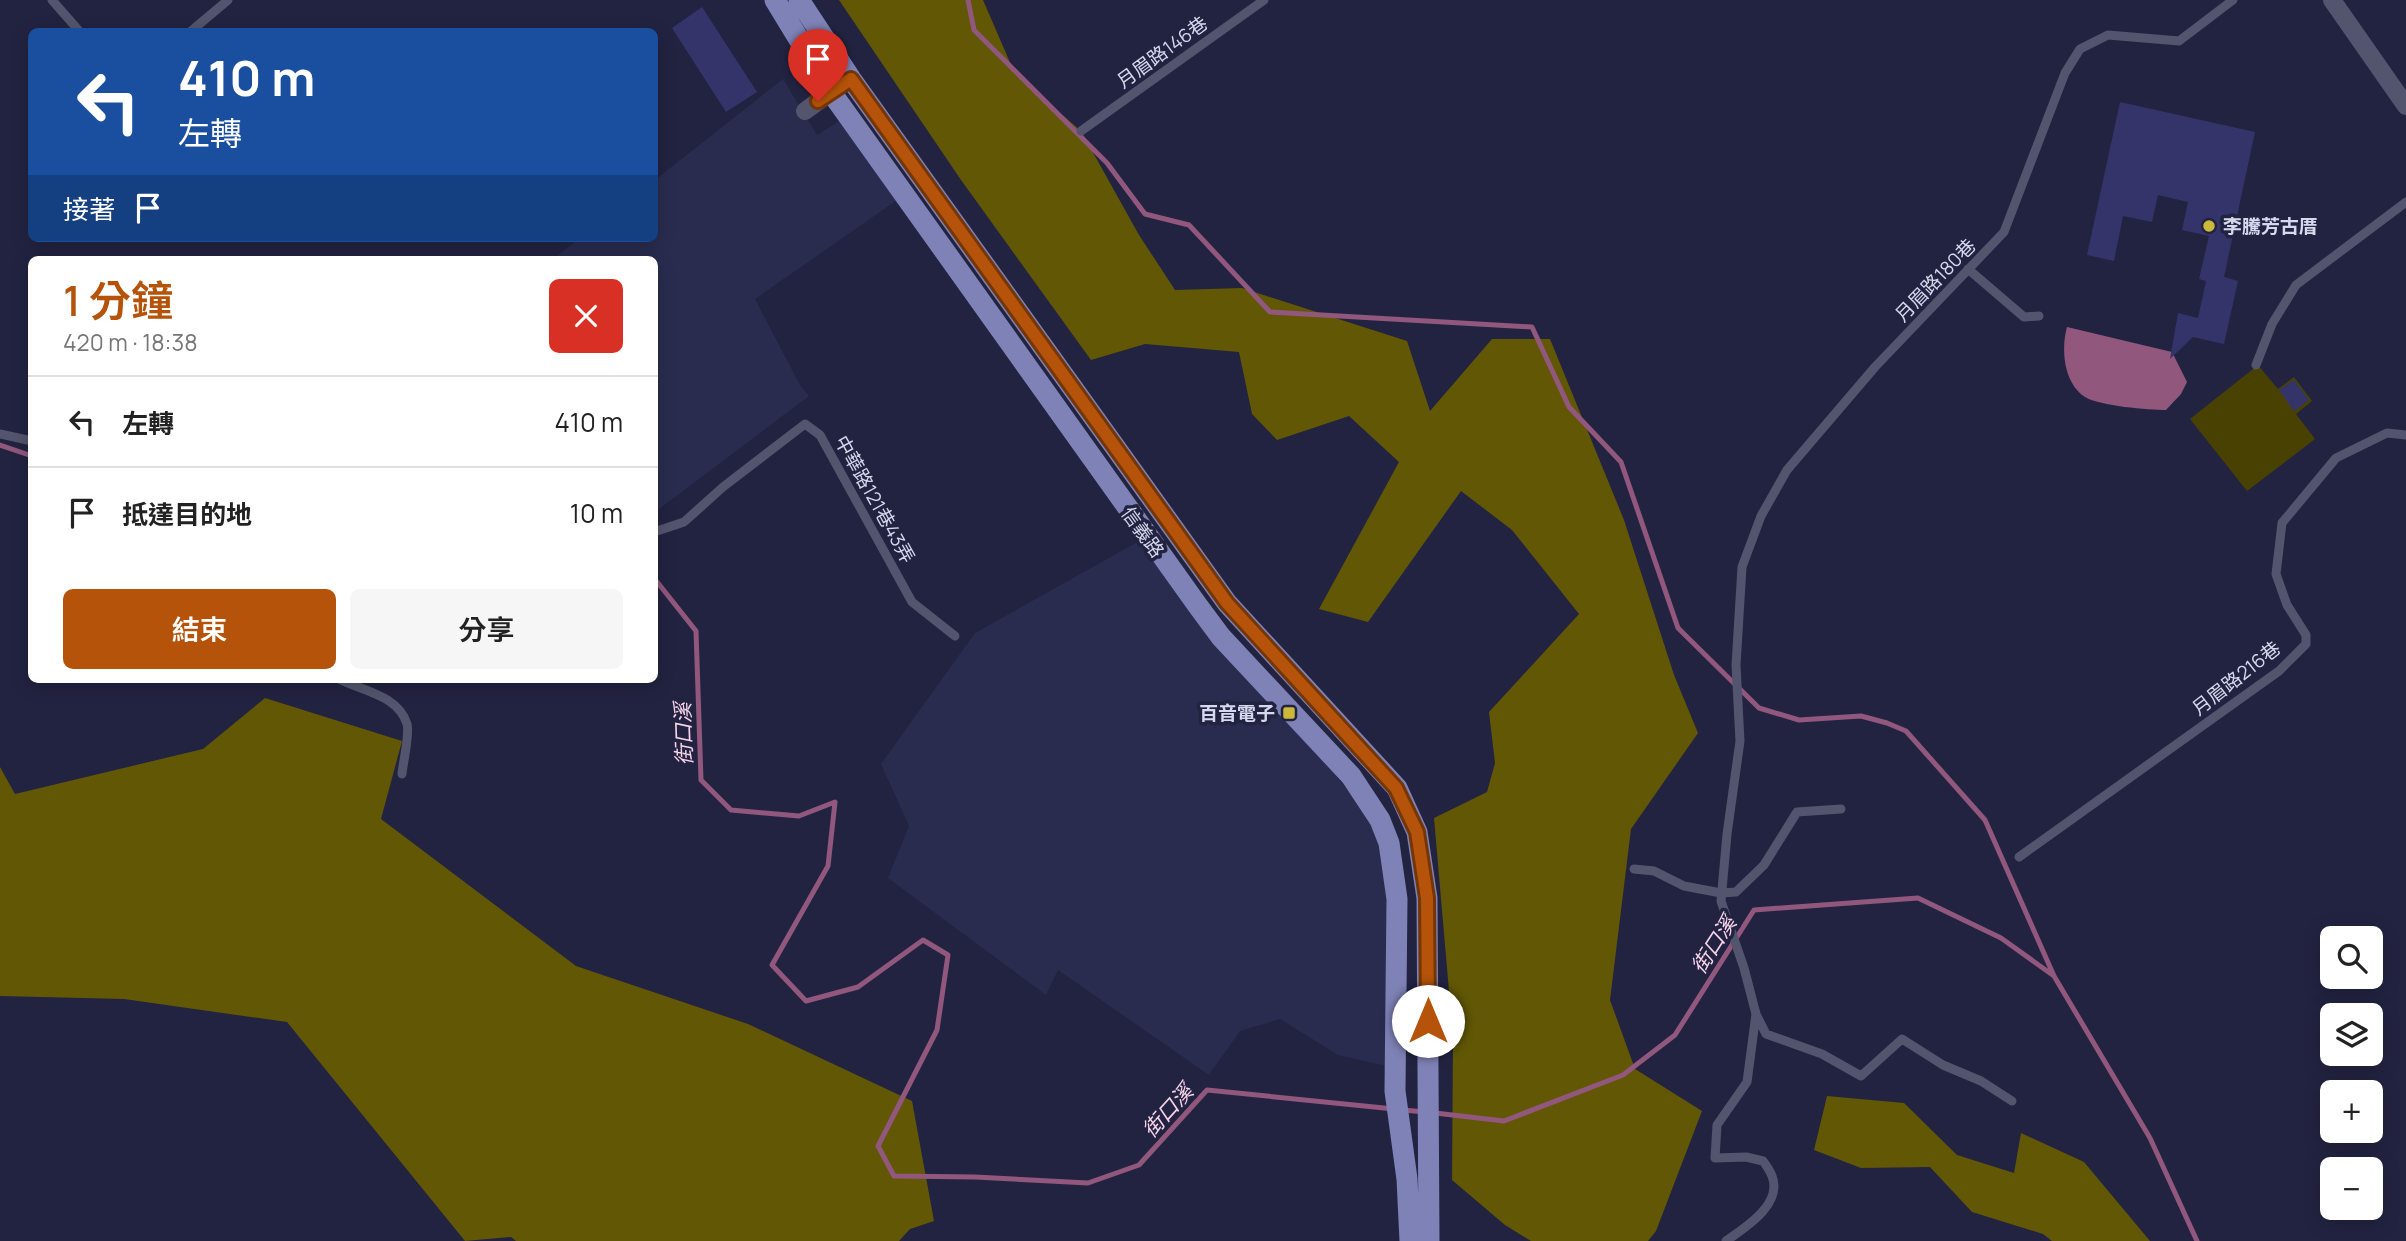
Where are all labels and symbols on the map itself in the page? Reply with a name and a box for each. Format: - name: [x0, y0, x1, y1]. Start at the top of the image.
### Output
- street label: 月眉路146巷: [1111, 10, 1213, 94]
- pin: [788, 29, 848, 101]
- place label: 李騰芳古厝: [2223, 213, 2318, 239]
- marker: 李騰芳古厝: [2201, 218, 2217, 234]
- street label: 月眉路180巷: [1889, 233, 1981, 327]
- street label: 中華路121巷43弄: [829, 430, 921, 568]
- street label: 信義路: [1116, 501, 1170, 563]
- street label: 月眉路216巷: [2186, 635, 2286, 721]
- water label: 街口溪: [668, 699, 698, 766]
- place label: 百音電子: [1199, 700, 1275, 726]
- marker: 百音電子: [1281, 705, 1297, 721]
- water label: 街口溪: [1684, 908, 1744, 978]
- position arrow: [1391, 984, 1465, 1058]
- water label: 街口溪: [1136, 1075, 1201, 1143]

